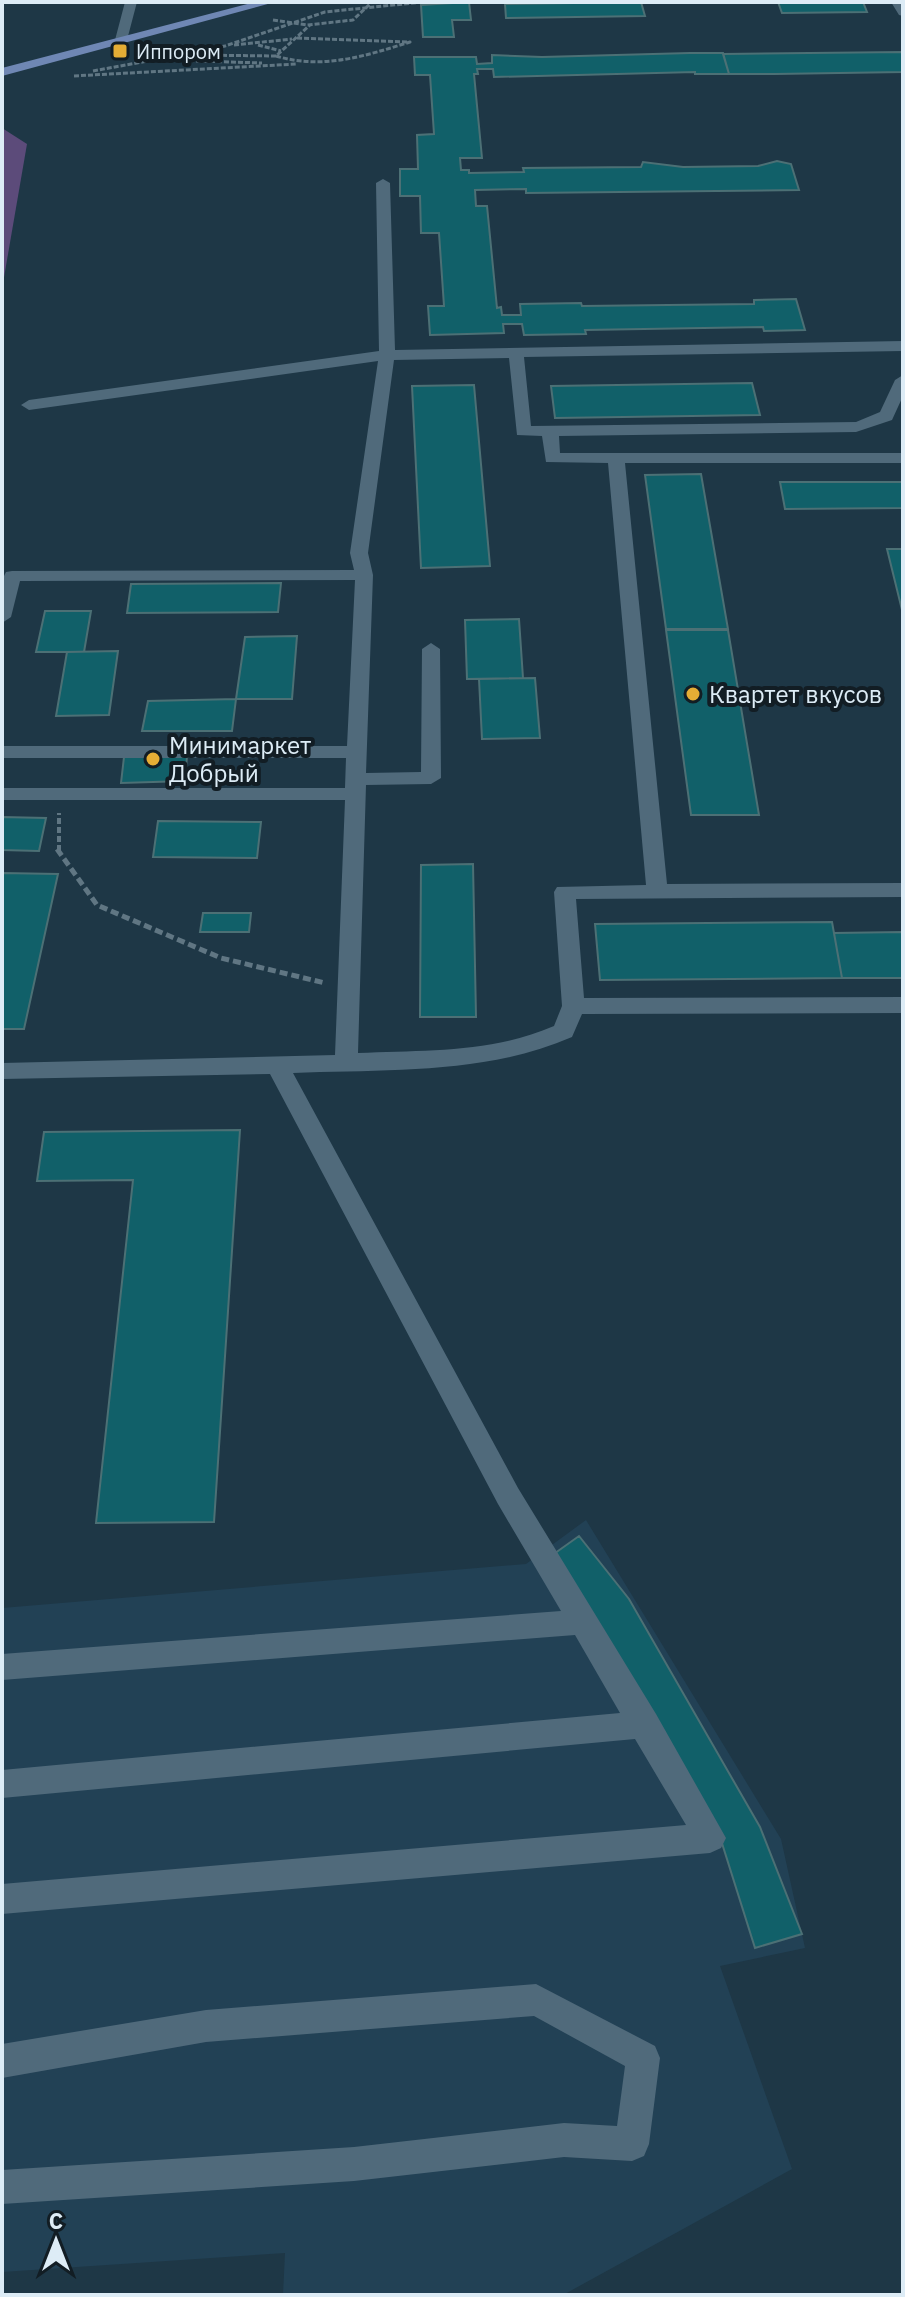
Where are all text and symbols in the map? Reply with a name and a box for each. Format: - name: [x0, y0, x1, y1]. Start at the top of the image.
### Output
- place label: Иппором: [136, 38, 221, 65]
- marker: Иппором: [111, 42, 129, 60]
- place label: Квартет вкусов: [709, 678, 882, 710]
- marker: Квартет вкусов: [684, 685, 702, 703]
- place label: Минимаркет Добрый: [169, 729, 311, 789]
- marker: Минимаркет Добрый: [144, 750, 162, 768]
- north arrow: [16, 2201, 96, 2281]
- text: С: [49, 2206, 63, 2235]

